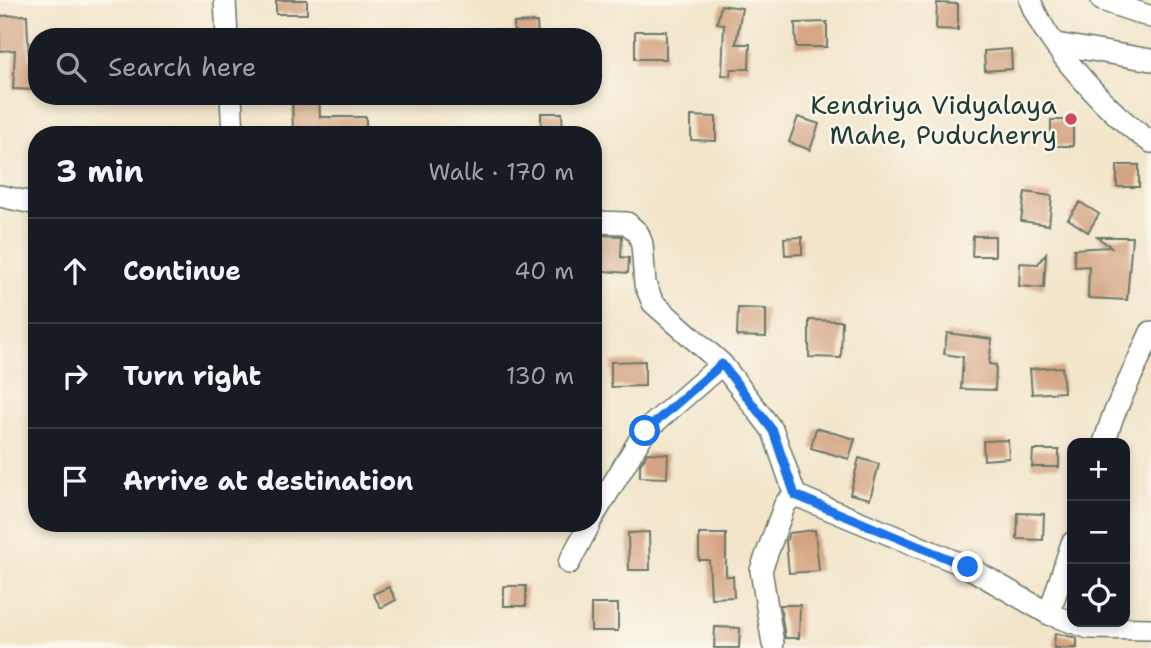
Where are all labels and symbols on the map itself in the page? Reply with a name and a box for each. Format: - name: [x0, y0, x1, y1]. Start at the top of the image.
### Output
- place label: Kendriya Vidyalaya Mahe, Puducherry: [810, 87, 1057, 152]
- marker: Kendriya Vidyalaya Mahe, Puducherry: [1063, 111, 1079, 127]
- route start: [629, 415, 660, 446]
- route end: [952, 551, 983, 582]

